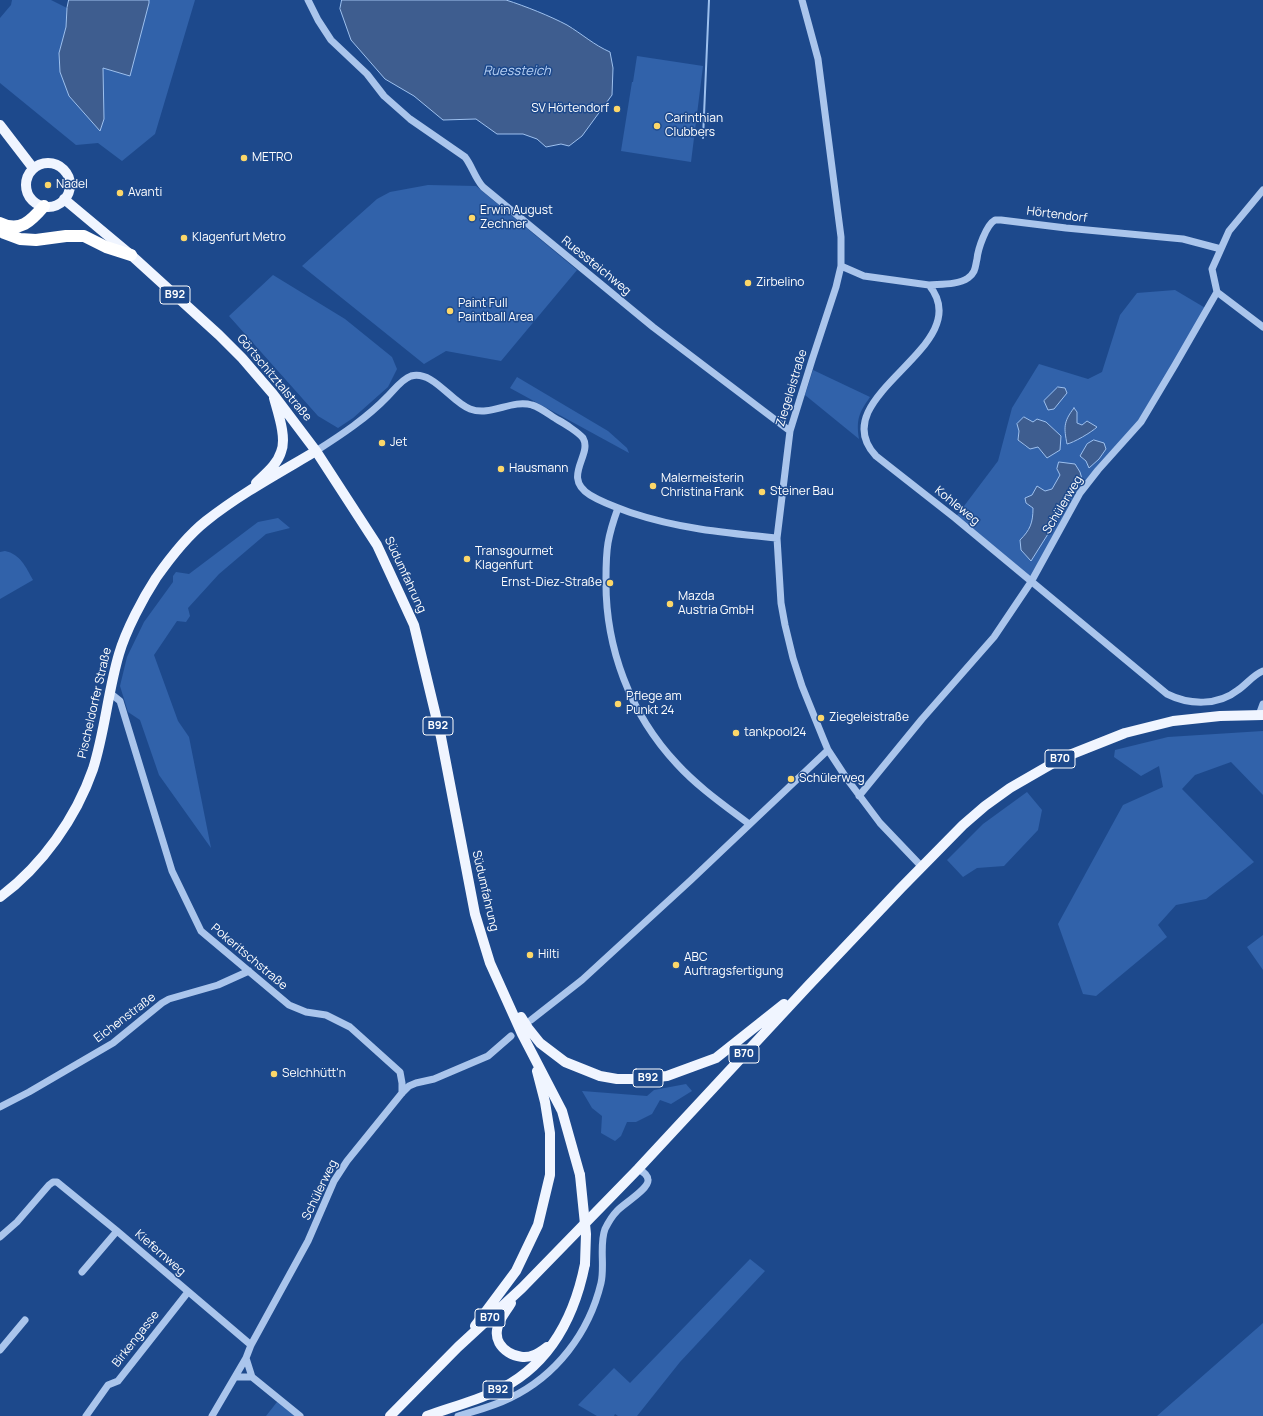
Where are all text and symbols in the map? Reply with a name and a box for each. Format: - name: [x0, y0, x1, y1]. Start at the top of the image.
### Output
- water label: Ruessteich: [483, 63, 551, 79]
- place label: SV Hörtendorf: [531, 102, 609, 116]
- marker: SV Hörtendorf: [612, 104, 622, 114]
- place label: Carinthian Clubbers: [665, 112, 723, 140]
- marker: Carinthian Clubbers: [652, 121, 662, 131]
- place label: METRO: [252, 151, 292, 165]
- marker: METRO: [239, 153, 249, 163]
- place label: Nadel: [56, 178, 88, 192]
- marker: Nadel: [43, 180, 53, 190]
- place label: Avanti: [128, 186, 162, 200]
- marker: Avanti: [115, 188, 125, 198]
- place label: Erwin August Zechner: [480, 204, 553, 232]
- street label: Hörtendorf: [1026, 204, 1088, 226]
- marker: Erwin August Zechner: [467, 213, 477, 223]
- place label: Klagenfurt Metro: [192, 231, 286, 245]
- marker: Klagenfurt Metro: [179, 233, 189, 243]
- street label: Ruessteichweg: [558, 233, 634, 299]
- place label: Zirbelino: [756, 276, 804, 290]
- marker: Zirbelino: [743, 278, 753, 288]
- road number: B92: [160, 286, 190, 304]
- place label: Paint Full Paintball Area: [458, 297, 534, 325]
- marker: Paint Full Paintball Area: [445, 306, 455, 316]
- street label: Görtschitztalstraße: [233, 332, 315, 424]
- street label: Ziegeleistraße: [773, 348, 811, 428]
- place label: Jet: [390, 436, 407, 450]
- marker: Jet: [377, 438, 387, 448]
- place label: Hausmann: [509, 462, 568, 476]
- marker: Hausmann: [496, 464, 506, 474]
- place label: Malermeisterin Christina Frank: [661, 472, 744, 500]
- street label: Schülerweg: [1040, 473, 1086, 537]
- marker: Malermeisterin Christina Frank: [648, 481, 658, 491]
- street label: Kohleweg: [932, 484, 982, 528]
- place label: Steiner Bau: [770, 485, 834, 499]
- marker: Steiner Bau: [757, 487, 767, 497]
- street label: Südumfahrung: [381, 535, 429, 615]
- place label: Transgourmet Klagenfurt: [475, 545, 553, 573]
- marker: Transgourmet Klagenfurt: [462, 554, 472, 564]
- place label: Ernst-Diez-Straße: [501, 576, 602, 590]
- marker: Ernst-Diez-Straße: [605, 578, 615, 588]
- place label: Mazda Austria GmbH: [678, 590, 754, 618]
- marker: Mazda Austria GmbH: [665, 599, 675, 609]
- street label: Pischeldorfer Straße: [75, 646, 115, 760]
- place label: Pflege am Punkt 24: [626, 690, 682, 718]
- marker: Pflege am Punkt 24: [613, 699, 623, 709]
- place label: Ziegeleistraße: [829, 711, 909, 725]
- marker: Ziegeleistraße: [816, 713, 826, 723]
- road number: B92: [423, 717, 453, 735]
- place label: tankpool24: [744, 726, 806, 740]
- marker: tankpool24: [731, 728, 741, 738]
- road number: B70: [1045, 750, 1075, 768]
- place label: Schülerweg: [799, 772, 865, 786]
- marker: Schülerweg: [786, 774, 796, 784]
- street label: Südumfahrung: [469, 849, 501, 933]
- street label: Pokeritschstraße: [208, 921, 290, 993]
- place label: Hilti: [538, 948, 559, 962]
- marker: Hilti: [525, 950, 535, 960]
- place label: ABC Auftragsfertigung: [684, 951, 783, 979]
- marker: ABC Auftragsfertigung: [671, 960, 681, 970]
- street label: Eichenstraße: [91, 990, 159, 1046]
- road number: B70: [729, 1045, 759, 1063]
- place label: Selchhütt'n: [282, 1067, 346, 1081]
- marker: Selchhütt'n: [269, 1069, 279, 1079]
- road number: B92: [633, 1069, 663, 1087]
- street label: Schülerweg: [299, 1157, 341, 1223]
- street label: Kiefernweg: [132, 1227, 188, 1279]
- street label: Birkengasse: [109, 1308, 163, 1370]
- road number: B70: [475, 1309, 505, 1327]
- road number: B92: [483, 1381, 513, 1399]

